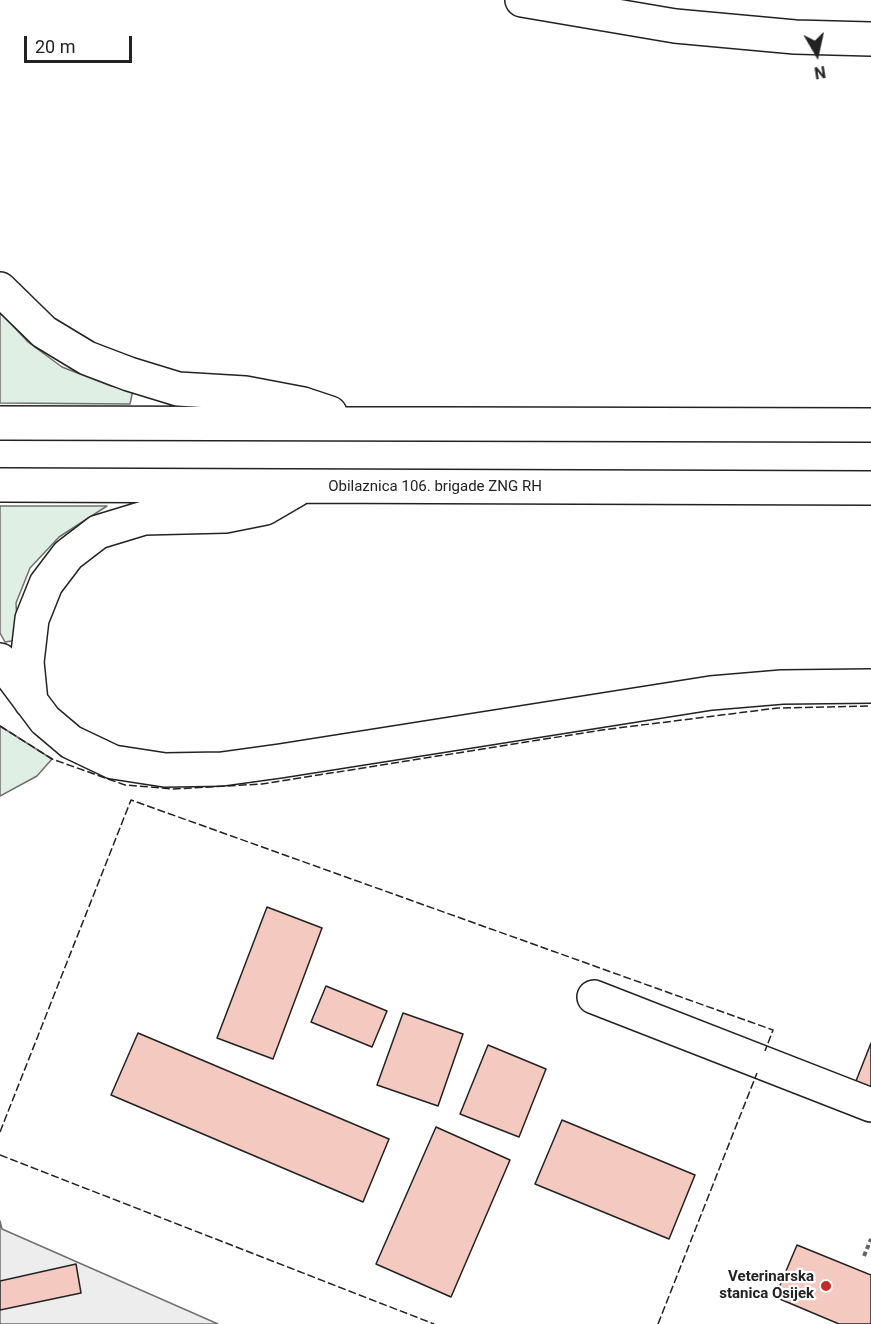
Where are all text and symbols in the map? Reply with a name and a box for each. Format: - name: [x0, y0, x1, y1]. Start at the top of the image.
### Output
- scale bar: [27, 24, 135, 62]
- north arrow: [787, 24, 847, 84]
- text: 20 m: [35, 36, 75, 57]
- text: N: [813, 62, 827, 83]
- street label: Obilaznica 106. brigade ZNG RH: [328, 478, 542, 496]
- place label: Veterinarska stanica Osijek: [719, 1268, 814, 1303]
- marker: Veterinarska stanica Osijek: [819, 1279, 833, 1293]

